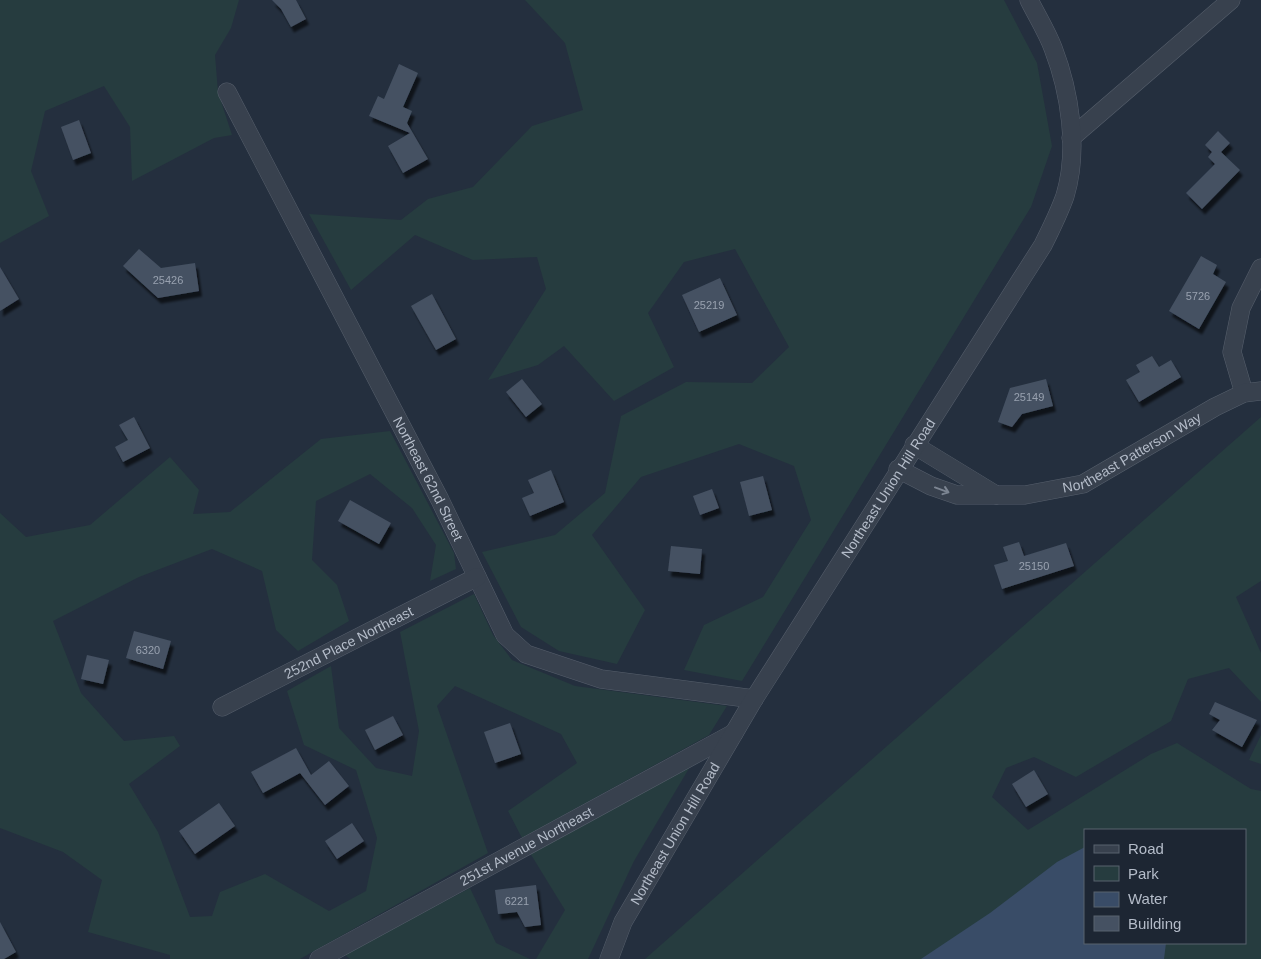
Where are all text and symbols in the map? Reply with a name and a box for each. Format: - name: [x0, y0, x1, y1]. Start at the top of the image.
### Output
- house number: 25426: [153, 274, 183, 286]
- house number: 5726: [1186, 290, 1210, 302]
- house number: 25219: [694, 299, 724, 311]
- house number: 25149: [1014, 391, 1044, 403]
- street label: Northeast Patterson Way: [1061, 409, 1204, 496]
- street label: Northeast 62nd Street: [390, 414, 466, 543]
- street label: Northeast Union Hill Road: [838, 416, 938, 561]
- one-way arrow: [934, 486, 949, 495]
- house number: 25150: [1019, 560, 1049, 572]
- street label: 252nd Place Northeast: [281, 603, 416, 682]
- house number: 6320: [136, 644, 160, 656]
- street label: Northeast Union Hill Road: [627, 760, 723, 908]
- street label: 251st Avenue Northeast: [457, 803, 596, 889]
- legend: [1084, 829, 1246, 944]
- text: Road: [1128, 840, 1164, 857]
- text: Park: [1128, 865, 1159, 882]
- text: Water: [1128, 890, 1167, 907]
- house number: 6221: [505, 895, 529, 907]
- text: Building: [1128, 915, 1181, 932]

